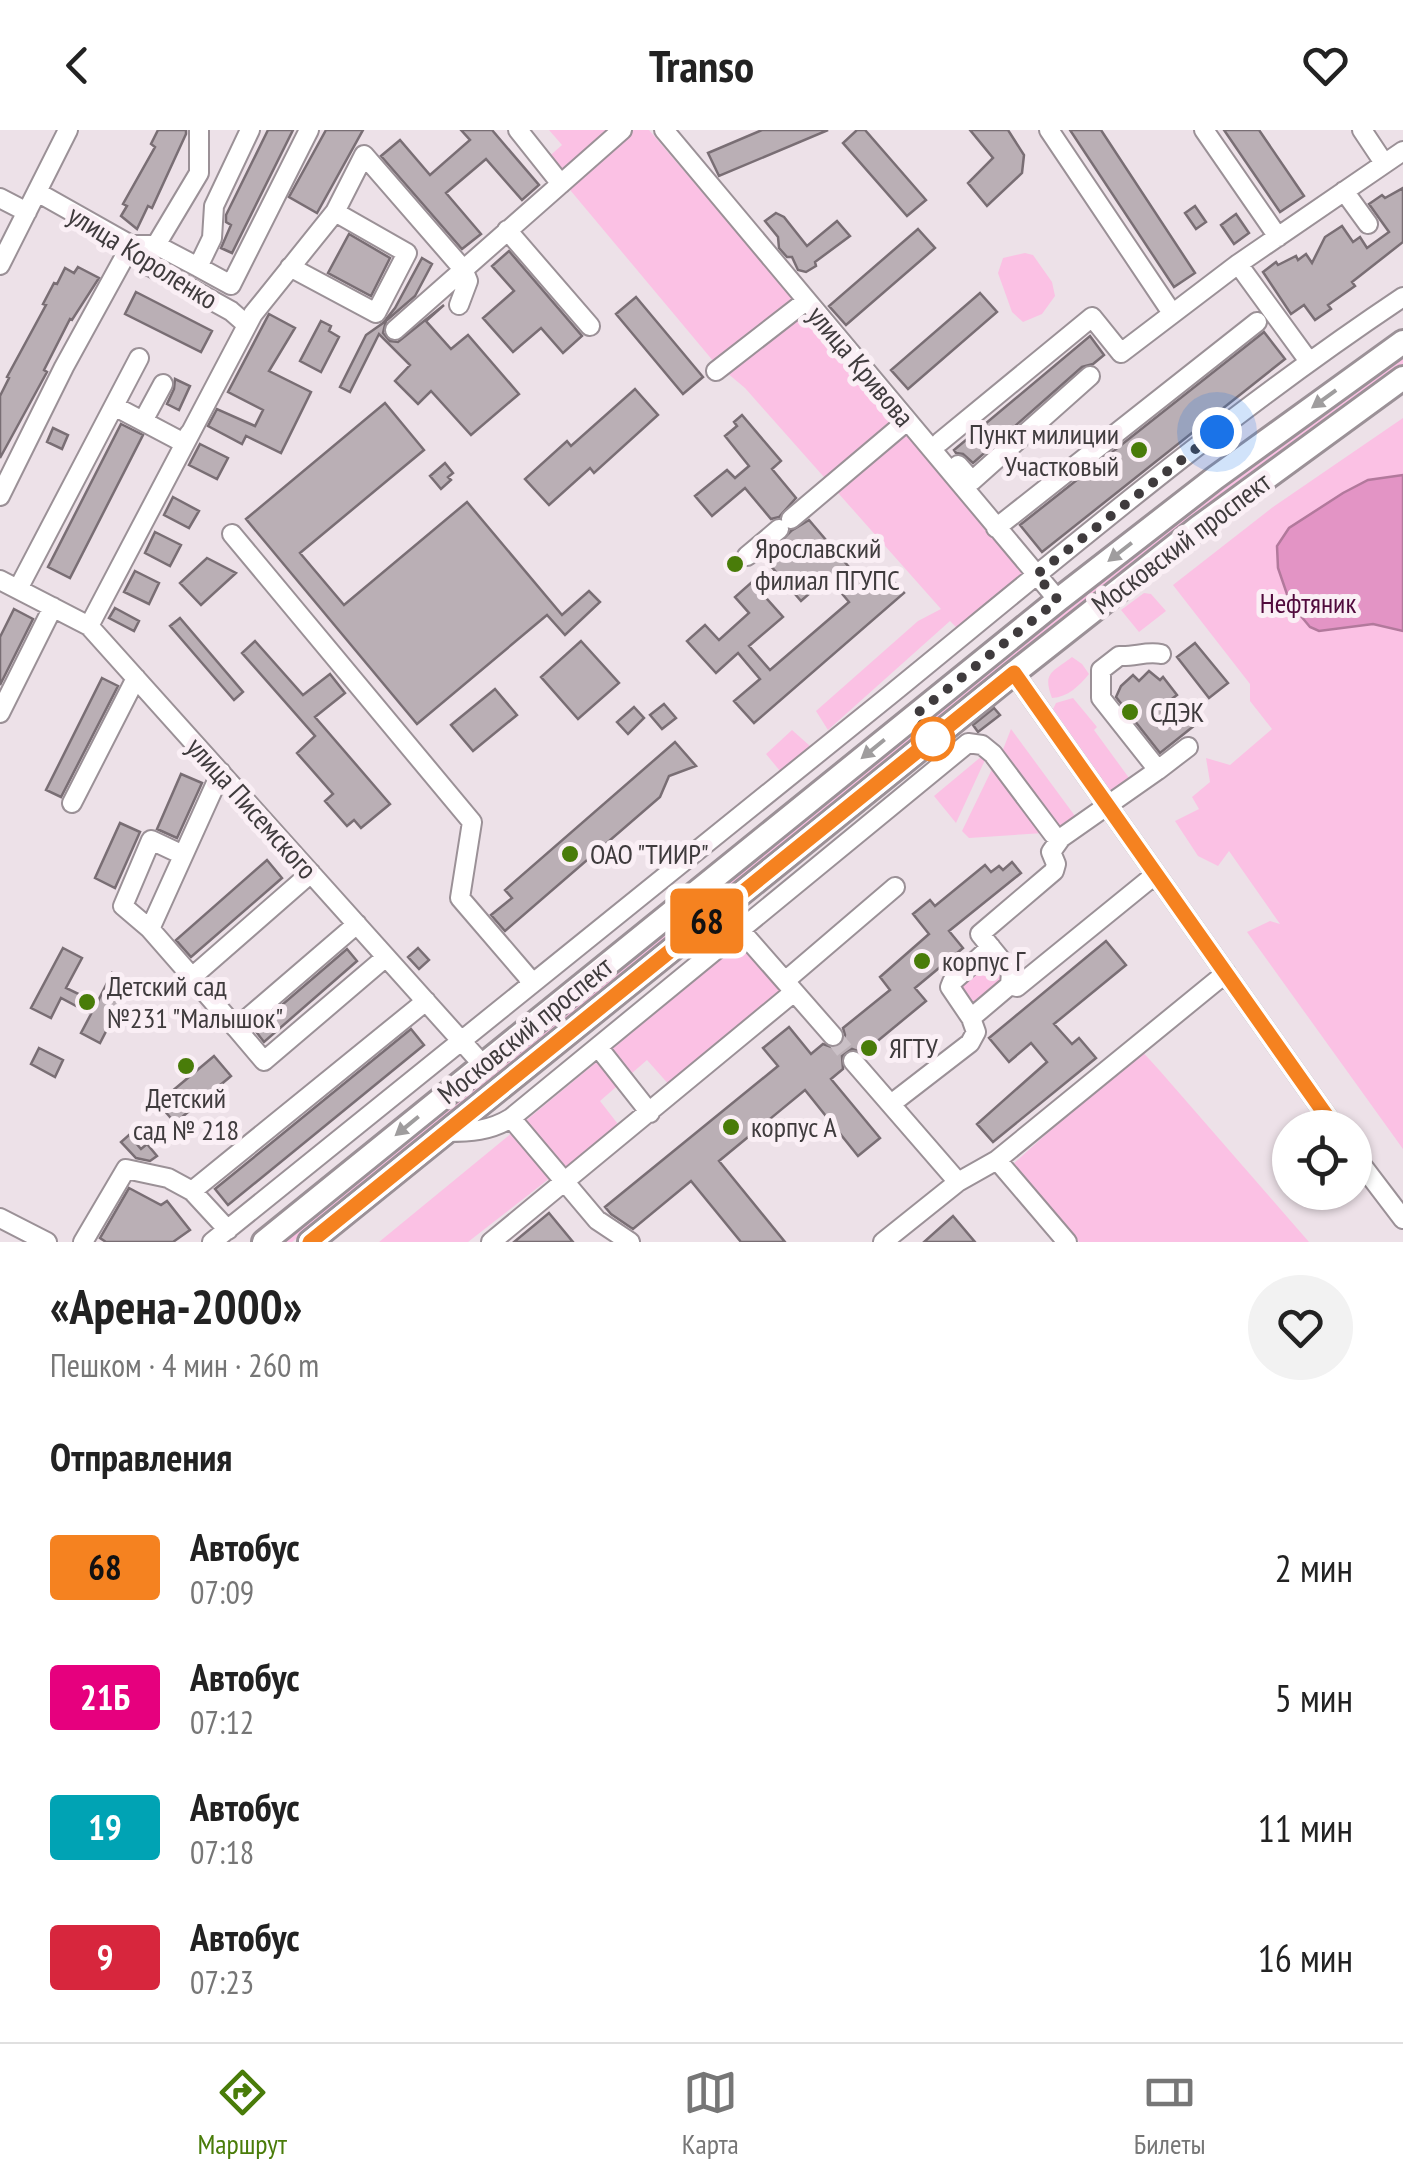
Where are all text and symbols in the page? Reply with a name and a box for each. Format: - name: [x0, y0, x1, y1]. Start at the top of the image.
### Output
- text: Transo: [649, 36, 754, 94]
- icon: back: [50, 38, 105, 93]
- icon: heart: [1298, 38, 1353, 93]
- street label: улица Короленко: [61, 196, 225, 317]
- street label: улица Кривова: [800, 297, 923, 434]
- one-way arrow: [1311, 389, 1337, 408]
- your location: [1192, 407, 1242, 457]
- place label: Пункт милиции Участковый: [969, 415, 1119, 484]
- marker: Пункт милиции Участковый: [1128, 439, 1150, 461]
- street label: Московский проспект: [1084, 463, 1278, 622]
- place label: Ярославский филиал ПГУПС: [755, 529, 900, 598]
- one-way arrow: [1107, 541, 1133, 562]
- marker: Ярославский филиал ПГУПС: [724, 553, 746, 575]
- park label: Нефтяник: [1260, 584, 1356, 621]
- place label: СДЭК: [1150, 693, 1205, 730]
- marker: СДЭК: [1119, 701, 1141, 723]
- unlabelled marker: [912, 718, 954, 760]
- street label: улица Писемского: [179, 729, 326, 886]
- one-way arrow: [861, 738, 886, 759]
- place label: ОАО "ТИИР": [590, 835, 709, 872]
- marker: ОАО "ТИИР": [559, 843, 581, 865]
- line badge: 68: [662, 888, 752, 954]
- text: 68: [690, 898, 724, 944]
- place label: корпус Г: [942, 942, 1026, 979]
- street label: Московский проспект: [430, 948, 620, 1112]
- marker: корпус Г: [911, 950, 933, 972]
- place label: Детский сад №231 "Малышок": [107, 967, 283, 1036]
- marker: Детский сад №231 "Малышок": [76, 991, 98, 1013]
- place label: ЯГТУ: [889, 1029, 938, 1066]
- marker: ЯГТУ: [858, 1037, 880, 1059]
- marker: Детский сад № 218: [175, 1055, 197, 1077]
- place label: Детский сад № 218: [133, 1079, 239, 1148]
- place label: корпус А: [751, 1108, 837, 1145]
- map controls: [1272, 1110, 1372, 1210]
- button: locate: [1272, 1110, 1372, 1210]
- one-way arrow: [394, 1115, 420, 1137]
- marker: корпус А: [720, 1116, 742, 1138]
- text: «Арена-2000»: [50, 1275, 302, 1337]
- button: heart: [1248, 1275, 1353, 1380]
- text: Пешком · 4 мин · 260 m: [50, 1344, 319, 1386]
- text: Отправления: [50, 1432, 232, 1481]
- text: Автобус: [190, 1522, 300, 1571]
- text: 2 мин: [1275, 1543, 1353, 1592]
- text: 68: [88, 1544, 122, 1590]
- text: 07:09: [190, 1571, 254, 1613]
- text: Автобус: [190, 1652, 300, 1701]
- text: 5 мин: [1275, 1673, 1353, 1722]
- text: 21Б: [80, 1674, 130, 1720]
- text: 07:12: [190, 1701, 254, 1743]
- text: Автобус: [190, 1782, 300, 1831]
- text: 11 мин: [1258, 1803, 1353, 1852]
- text: 19: [88, 1804, 122, 1850]
- text: 07:18: [190, 1831, 254, 1873]
- text: Автобус: [190, 1912, 300, 1961]
- text: 16 мин: [1258, 1933, 1353, 1982]
- text: 9: [97, 1934, 113, 1980]
- text: 07:23: [190, 1961, 254, 2003]
- tab: Маршрут: [197, 2065, 287, 2162]
- tab: Карта: [682, 2065, 739, 2162]
- tab: Билеты: [1134, 2065, 1206, 2162]

